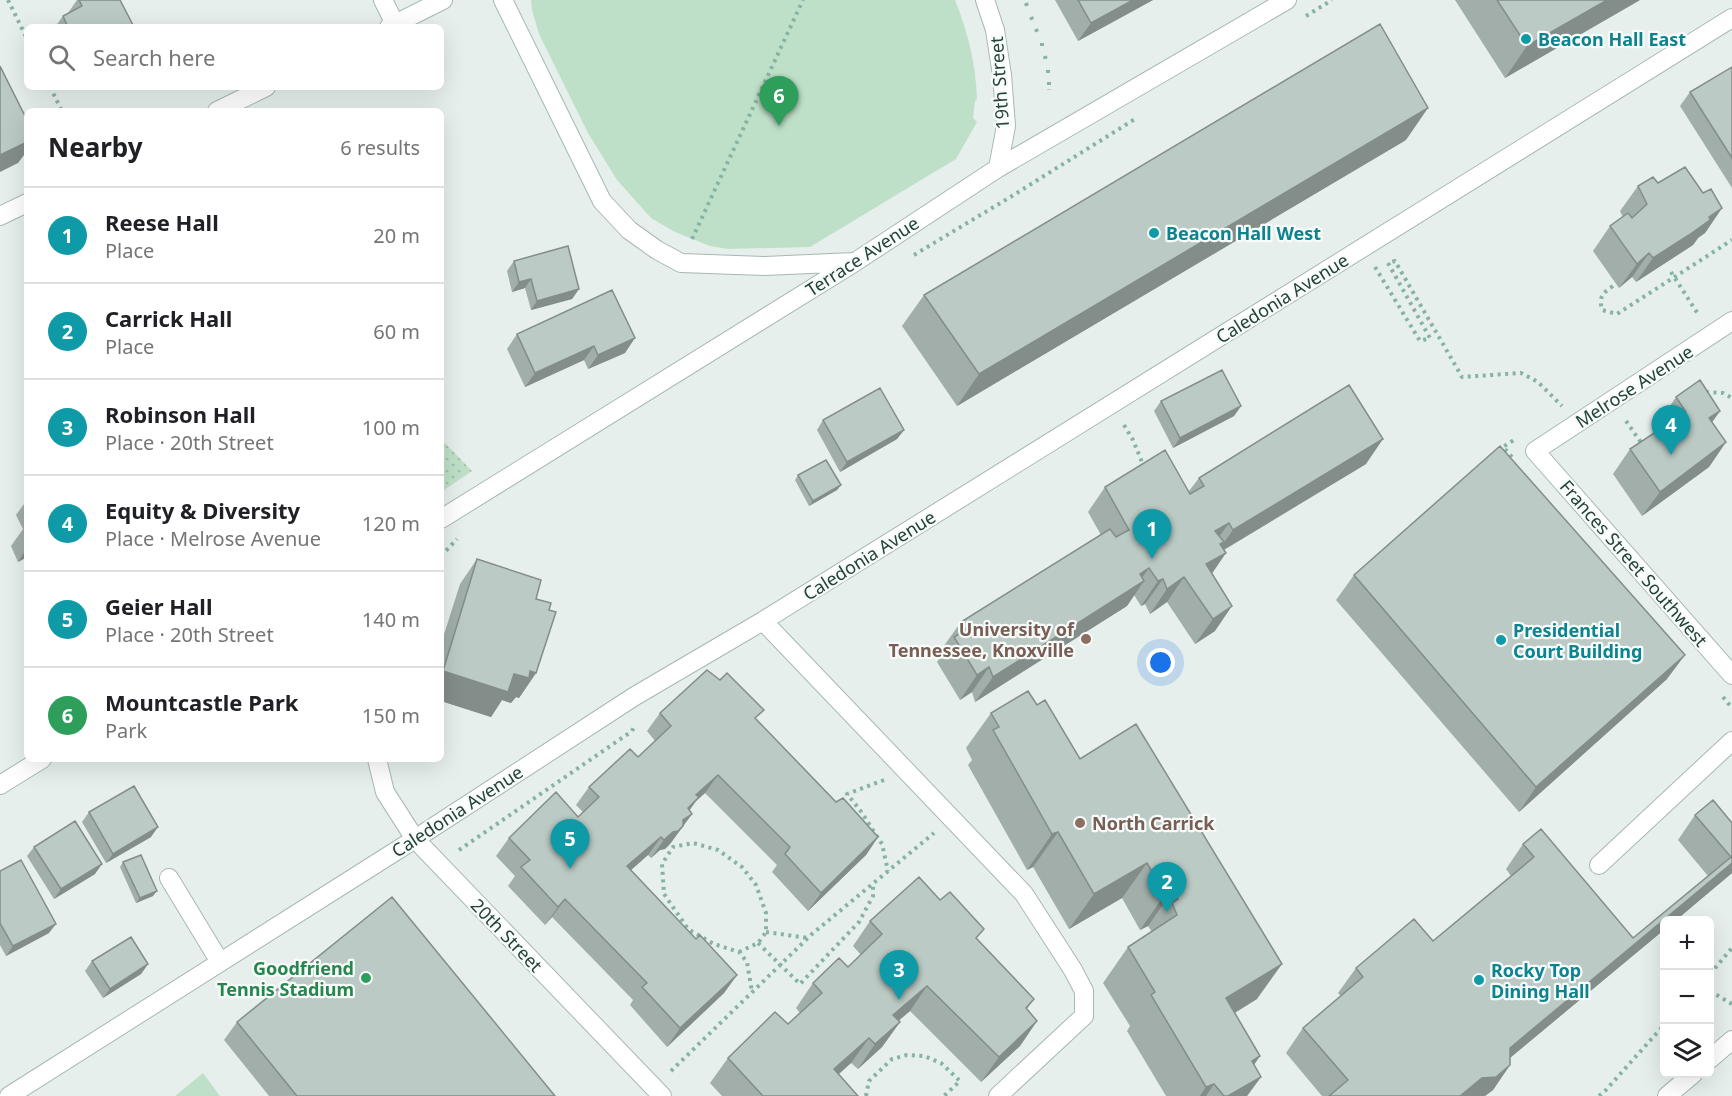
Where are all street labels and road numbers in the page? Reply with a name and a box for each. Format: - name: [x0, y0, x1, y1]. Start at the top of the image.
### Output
- street label: 19th Street: [984, 35, 1014, 130]
- street label: Terrace Avenue: [801, 210, 923, 302]
- street label: Caledonia Avenue: [1211, 248, 1353, 348]
- street label: Melrose Avenue: [1571, 339, 1697, 433]
- street label: Frances Street Southwest: [1555, 475, 1713, 652]
- street label: Caledonia Avenue: [798, 505, 940, 605]
- street label: Caledonia Avenue: [387, 760, 527, 862]
- street label: 20th Street: [466, 893, 548, 977]

